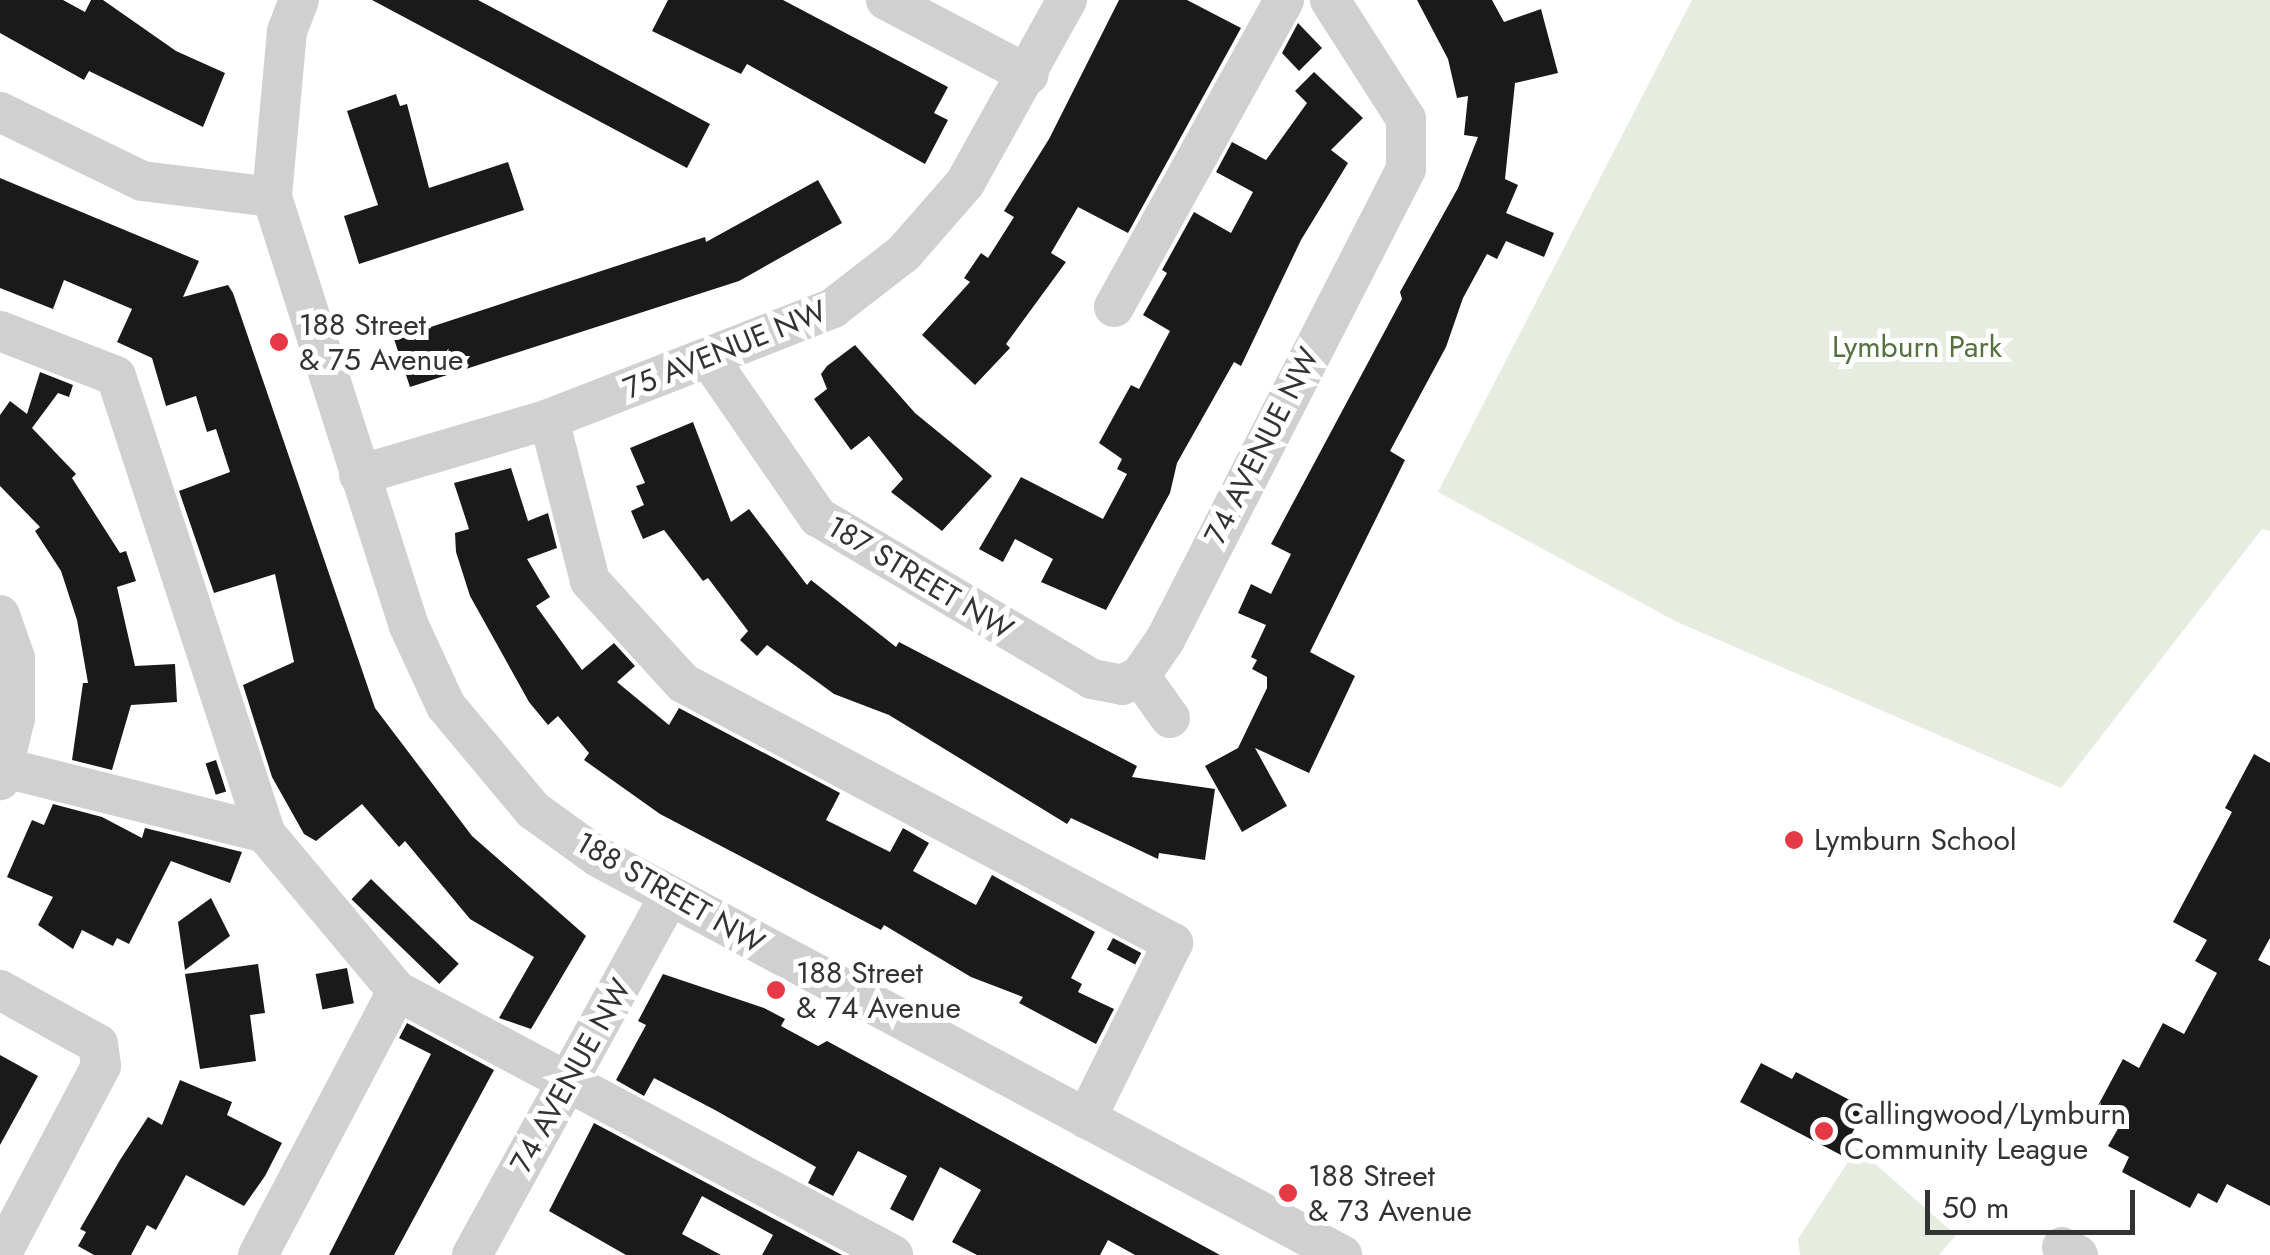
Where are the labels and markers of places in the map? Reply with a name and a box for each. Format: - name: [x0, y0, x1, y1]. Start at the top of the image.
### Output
- place label: 188 Street & 75 Avenue: [299, 307, 463, 378]
- marker: 188 Street & 75 Avenue: [268, 331, 290, 353]
- place label: Lymburn School: [1814, 822, 2017, 858]
- marker: Lymburn School: [1783, 829, 1805, 851]
- place label: 188 Street & 74 Avenue: [796, 955, 961, 1026]
- marker: 188 Street & 74 Avenue: [765, 979, 787, 1001]
- place label: Callingwood/Lymburn Community League: [1844, 1096, 2126, 1166]
- marker: Callingwood/Lymburn Community League: [1813, 1120, 1835, 1142]
- place label: 188 Street & 73 Avenue: [1308, 1158, 1472, 1228]
- marker: 188 Street & 73 Avenue: [1277, 1182, 1299, 1204]

